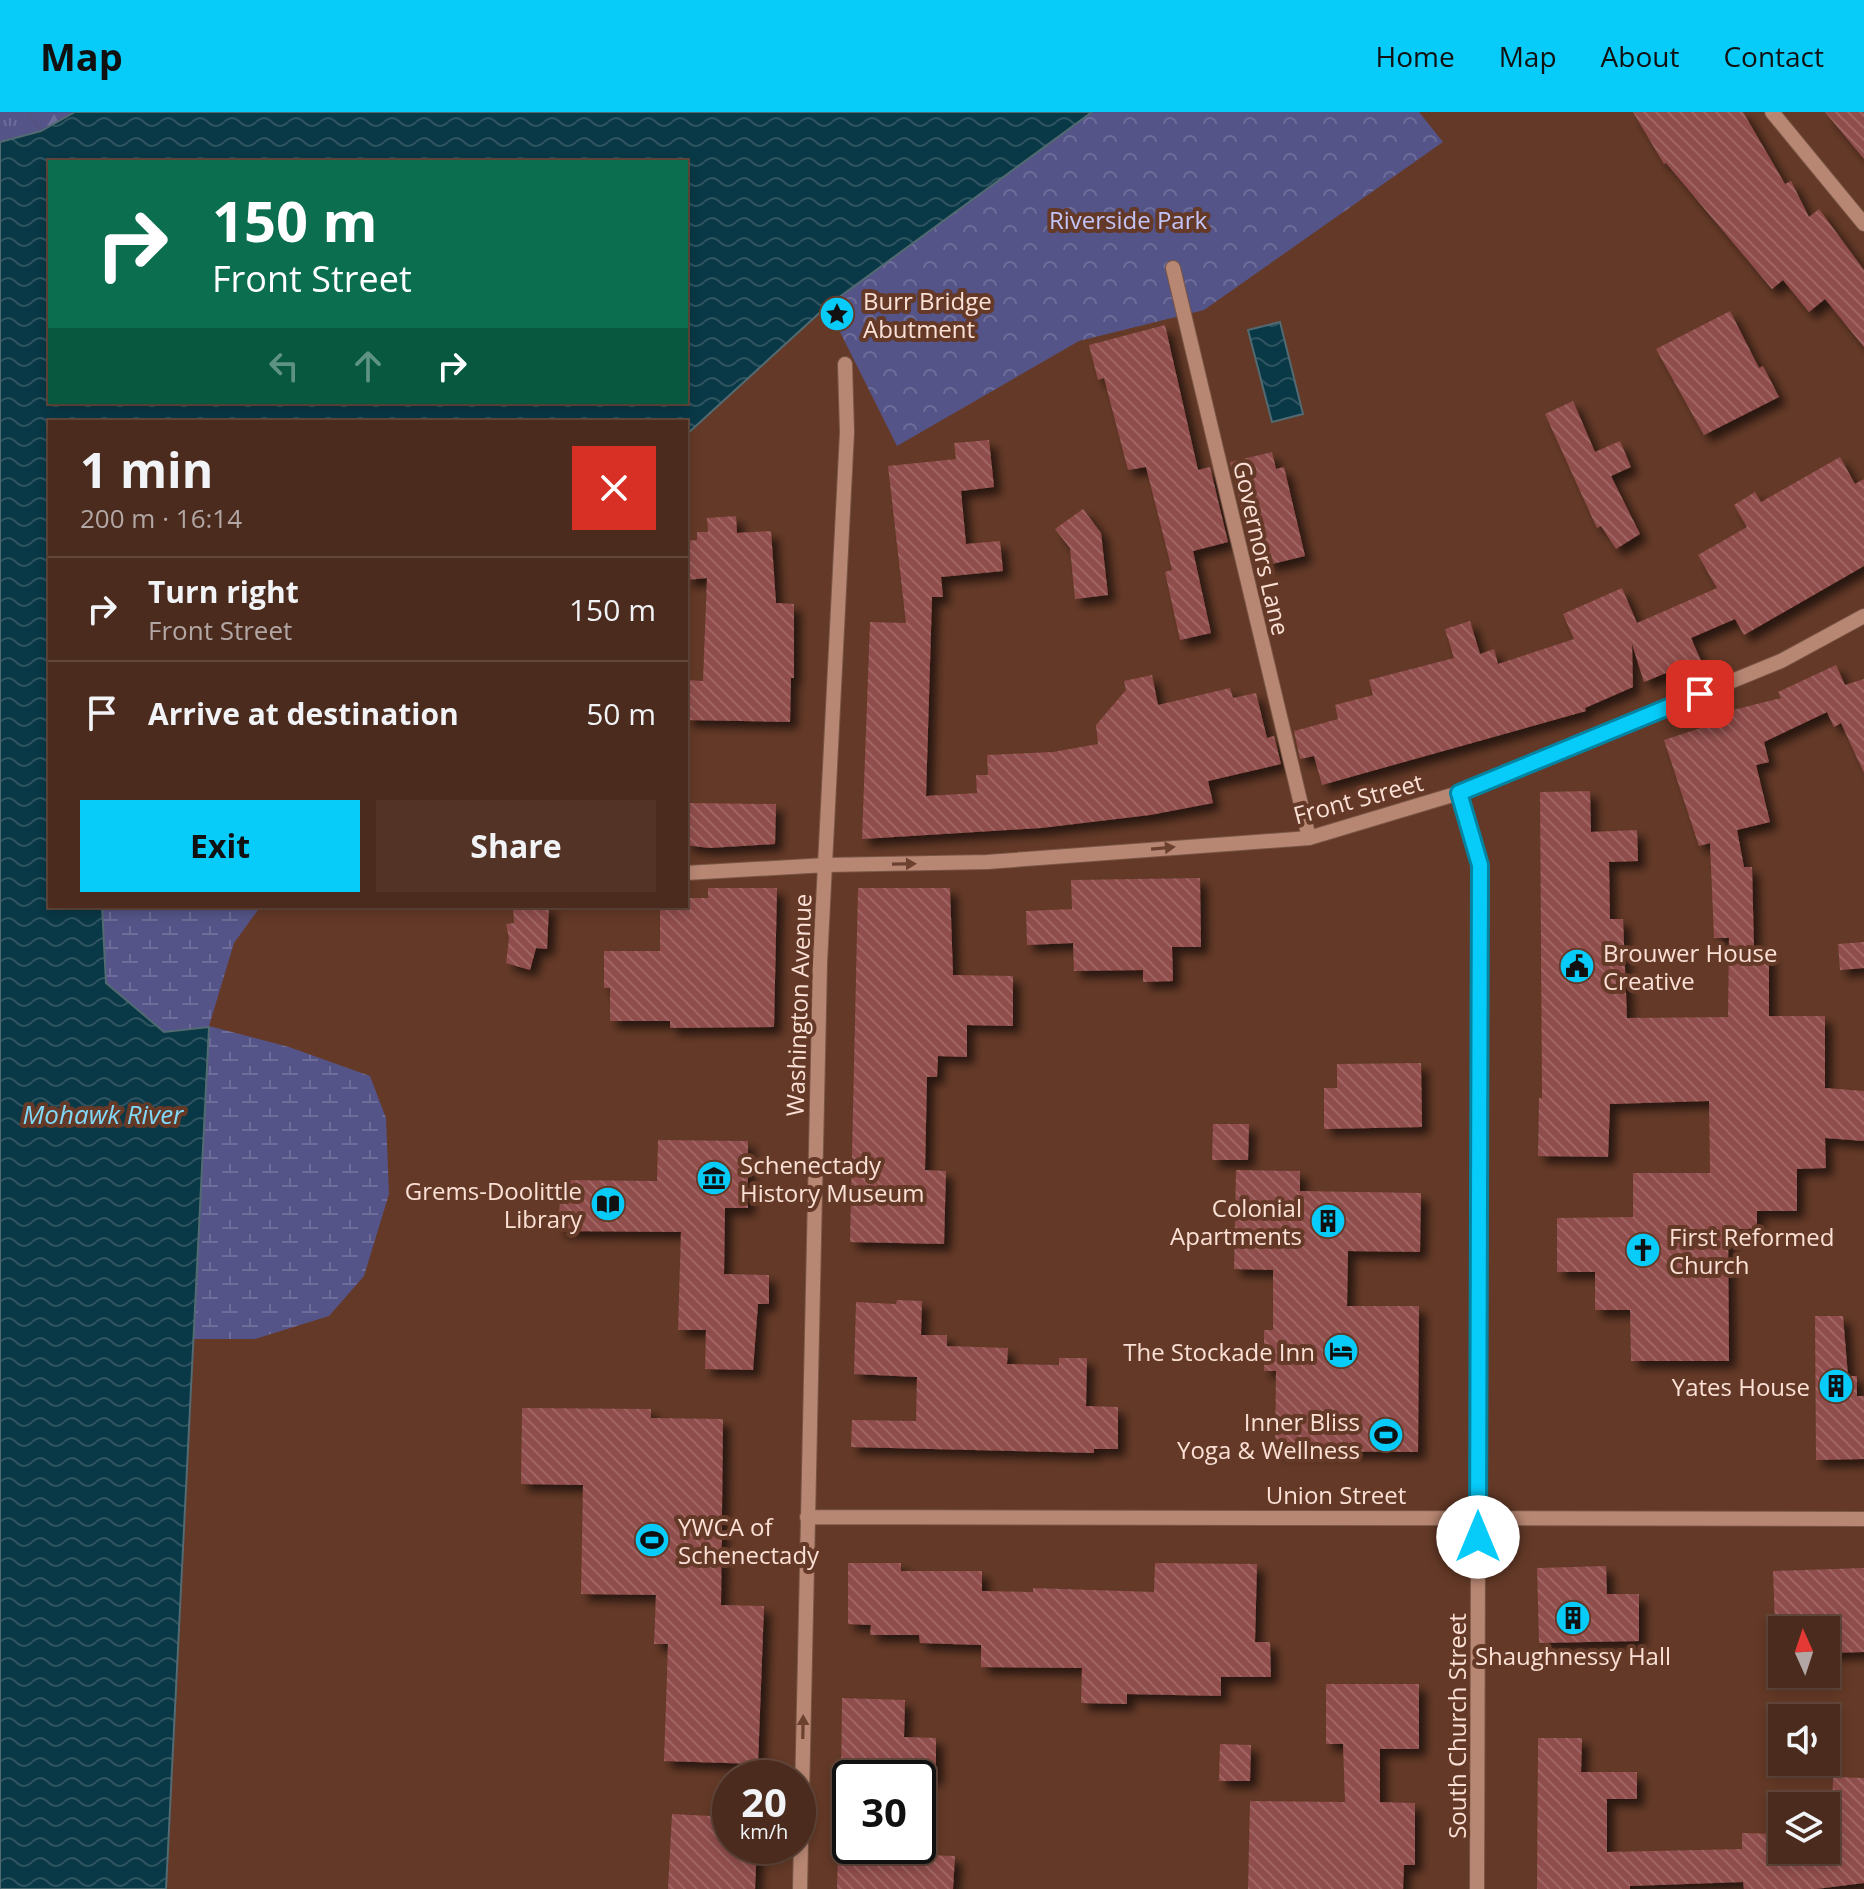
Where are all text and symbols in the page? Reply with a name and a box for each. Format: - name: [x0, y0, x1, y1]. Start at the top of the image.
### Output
- text: Map: [40, 30, 123, 82]
- text: Home: [1376, 37, 1455, 75]
- text: Map: [1499, 37, 1557, 75]
- text: About: [1601, 37, 1679, 75]
- text: Contact: [1723, 37, 1824, 75]
- text: 150 m: [212, 182, 378, 258]
- icon: right: [80, 192, 184, 296]
- park label: Riverside Park: [1049, 203, 1208, 236]
- text: Front Street: [212, 254, 412, 303]
- place label: Burr Bridge Abutment: [863, 284, 992, 345]
- place icon: Burr Bridge Abutment: [818, 295, 856, 333]
- icon: left: [262, 344, 306, 388]
- icon: ahead: [346, 344, 390, 388]
- icon: right: [430, 344, 474, 388]
- text: 1 min: [80, 437, 213, 502]
- button: close: [572, 446, 656, 530]
- street label: Governors Lane: [1226, 458, 1298, 638]
- text: 200 m · 16:14: [80, 500, 242, 536]
- text: Turn right: [148, 571, 299, 612]
- icon: right: [80, 587, 124, 631]
- text: 150 m: [569, 589, 656, 630]
- text: Front Street: [148, 612, 292, 648]
- pin: [1666, 660, 1734, 728]
- icon: arrive: [1678, 672, 1722, 716]
- icon: arrive: [80, 691, 124, 735]
- text: Arrive at destination: [148, 693, 459, 734]
- text: 50 m: [586, 693, 656, 734]
- street label: Front Street: [1289, 765, 1427, 831]
- button: Exit: [80, 800, 360, 892]
- button: Share: [376, 800, 656, 892]
- one-way arrow: [1151, 841, 1176, 854]
- one-way arrow: [892, 858, 917, 870]
- street label: Washington Avenue: [778, 893, 818, 1117]
- place label: Brouwer House Creative: [1603, 936, 1777, 997]
- public building icon: Brouwer House Creative: [1558, 947, 1596, 985]
- water label: Mohawk River: [23, 1096, 185, 1132]
- place label: Schenectady History Museum: [740, 1148, 924, 1209]
- museum icon: Schenectady History Museum: [695, 1159, 733, 1197]
- place label: Grems-Doolittle Library: [405, 1174, 583, 1235]
- library icon: Grems-Doolittle Library: [589, 1185, 627, 1223]
- place label: Colonial Apartments: [1170, 1191, 1302, 1252]
- building icon: Colonial Apartments: [1309, 1202, 1347, 1240]
- place label: First Reformed Church: [1669, 1220, 1834, 1281]
- church icon: First Reformed Church: [1624, 1231, 1662, 1269]
- hotel icon: The Stockade Inn: [1322, 1332, 1360, 1370]
- place label: The Stockade Inn: [1123, 1335, 1315, 1368]
- building icon: Yates House: [1817, 1367, 1855, 1405]
- place label: Yates House: [1672, 1370, 1810, 1403]
- place label: Inner Bliss Yoga & Wellness: [1177, 1405, 1360, 1466]
- sports icon: Inner Bliss Yoga & Wellness: [1367, 1416, 1405, 1454]
- street label: Union Street: [1266, 1478, 1406, 1511]
- position arrow: [1436, 1495, 1520, 1579]
- place label: YWCA of Schenectady: [678, 1510, 820, 1571]
- sports icon: YWCA of Schenectady: [633, 1521, 671, 1559]
- building icon: Shaughnessy Hall: [1554, 1599, 1592, 1637]
- street label: South Church Street: [1440, 1613, 1473, 1839]
- north arrow: [1768, 1616, 1840, 1688]
- map controls: [1768, 1616, 1840, 1864]
- place label: Shaughnessy Hall: [1475, 1639, 1671, 1672]
- button: sound: [1768, 1704, 1840, 1776]
- one-way arrow: [797, 1714, 809, 1739]
- speed limit sign: 30: [832, 1760, 936, 1864]
- text: 20: [741, 1774, 787, 1829]
- button: layers: [1768, 1792, 1840, 1864]
- text: km/h: [740, 1818, 788, 1845]

